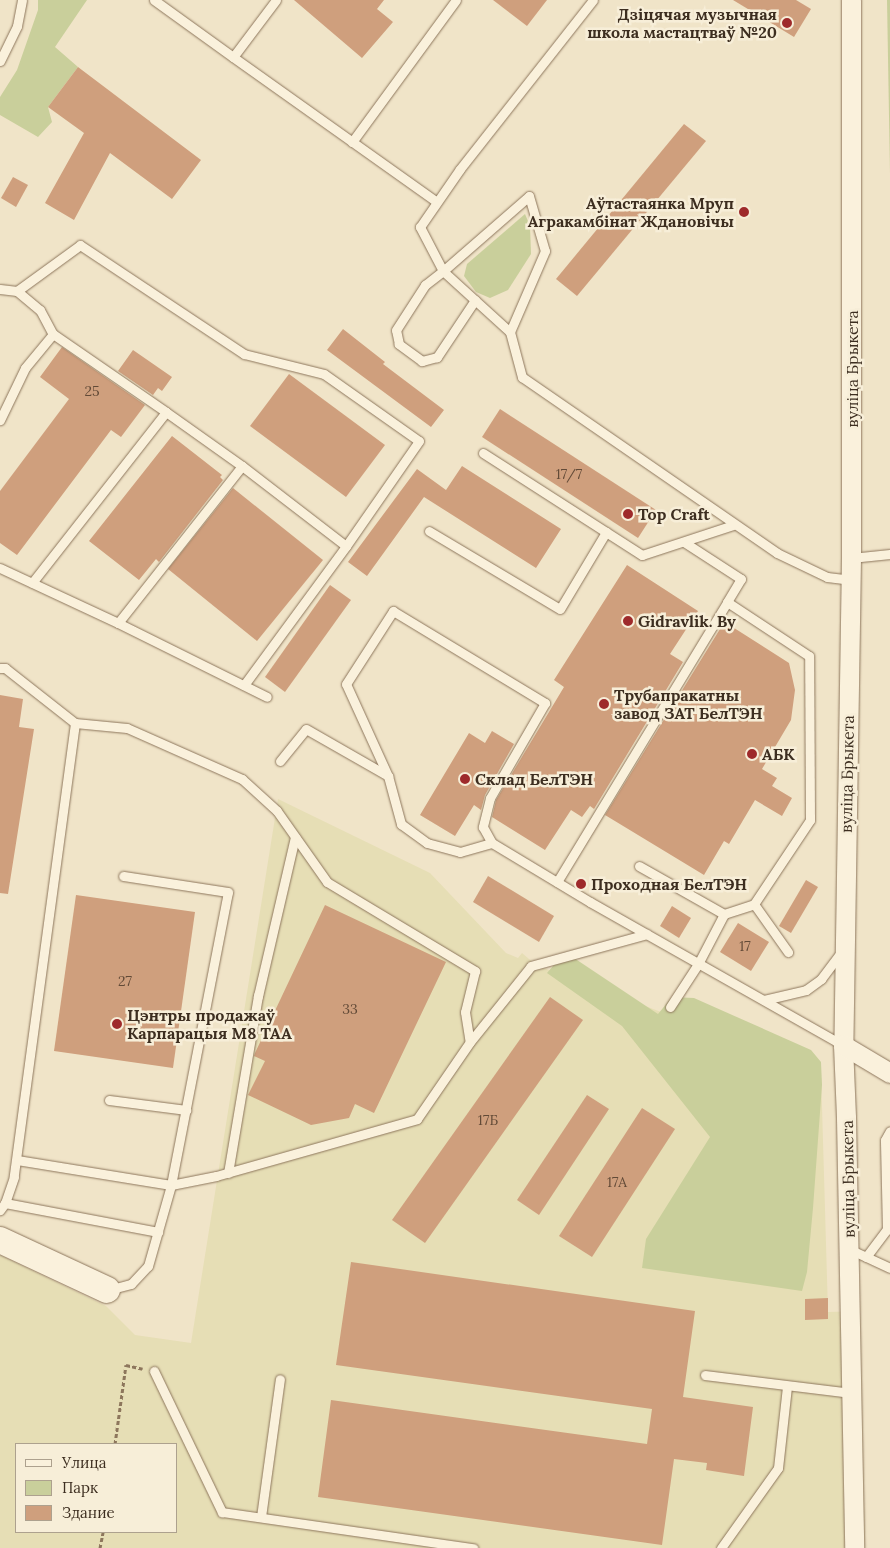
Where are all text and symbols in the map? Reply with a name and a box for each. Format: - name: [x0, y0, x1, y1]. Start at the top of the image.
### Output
- place label: Дзіцячая музычная школа мастацтваў №20: [587, 4, 777, 42]
- marker: Дзіцячая музычная школа мастацтваў №20: [781, 17, 793, 29]
- place label: Аўтастаянка Мруп Агракамбінат Ждановічы: [528, 193, 734, 231]
- marker: Аўтастаянка Мруп Агракамбінат Ждановічы: [738, 206, 750, 218]
- street label: вуліца Брыкета: [842, 310, 862, 428]
- house number: 25: [84, 383, 100, 399]
- house number: 17/7: [556, 466, 582, 482]
- place label: Top Craft: [638, 504, 710, 524]
- marker: Top Craft: [622, 508, 634, 520]
- place label: Gidravlik. By: [638, 611, 736, 631]
- marker: Gidravlik. By: [622, 615, 634, 627]
- place label: Трубапракатны завод ЗАТ БелТЭН: [614, 685, 763, 723]
- marker: Трубапракатны завод ЗАТ БелТЭН: [598, 698, 610, 710]
- street label: вуліца Брыкета: [836, 715, 858, 833]
- place label: АБК: [762, 744, 795, 764]
- marker: АБК: [746, 748, 758, 760]
- place label: Склад БелТЭН: [475, 769, 593, 789]
- marker: Склад БелТЭН: [459, 773, 471, 785]
- place label: Проходная БелТЭН: [591, 874, 747, 894]
- marker: Проходная БелТЭН: [575, 878, 587, 890]
- house number: 17: [739, 938, 751, 954]
- house number: 27: [118, 973, 132, 989]
- house number: 33: [342, 1001, 358, 1017]
- place label: Цэнтры продажаў Карпарацыя М8 ТАА: [127, 1005, 292, 1043]
- marker: Цэнтры продажаў Карпарацыя М8 ТАА: [111, 1018, 123, 1030]
- house number: 17Б: [478, 1112, 498, 1128]
- street label: вуліца Брыкета: [837, 1120, 859, 1238]
- house number: 17А: [607, 1174, 627, 1190]
- legend: [15, 1443, 178, 1533]
- text: Улица: [62, 1453, 106, 1472]
- text: Парк: [62, 1478, 98, 1497]
- text: Здание: [62, 1503, 115, 1522]

